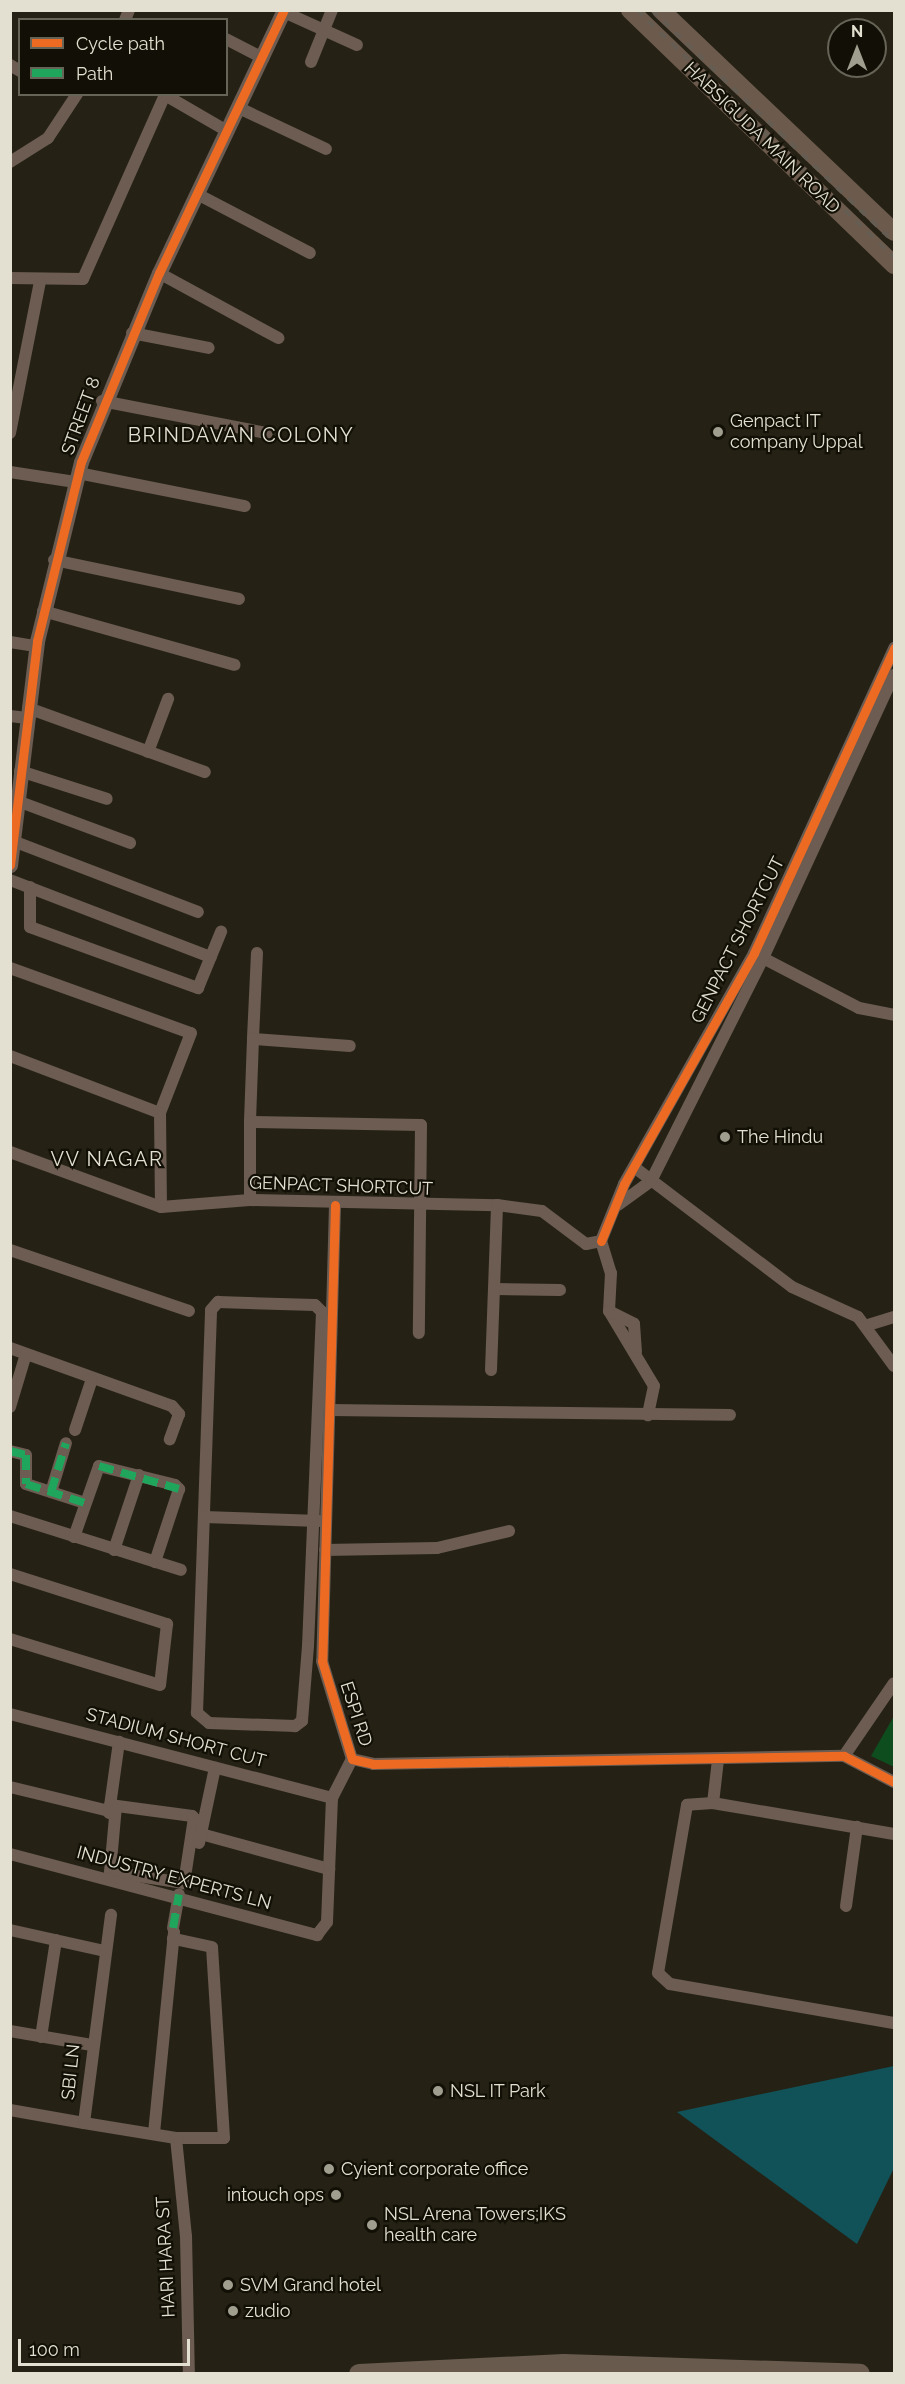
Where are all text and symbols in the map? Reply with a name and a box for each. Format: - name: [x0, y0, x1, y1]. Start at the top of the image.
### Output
- legend: [18, 18, 228, 96]
- north arrow: [827, 18, 887, 78]
- text: N: [851, 22, 863, 41]
- text: Cycle path: [76, 33, 165, 54]
- street label: HABSIGUDA MAIN ROAD: [679, 58, 845, 218]
- text: Path: [76, 63, 113, 84]
- street label: STREET 8: [57, 374, 105, 458]
- place label: Genpact IT company Uppal: [730, 411, 863, 454]
- district label: BRINDAVAN COLONY: [128, 423, 354, 447]
- marker: Genpact IT company Uppal: [711, 425, 725, 439]
- street label: GENPACT SHORTCUT: [687, 853, 789, 1027]
- place label: The Hindu: [737, 1126, 823, 1148]
- marker: The Hindu: [718, 1130, 732, 1144]
- district label: VV NAGAR: [50, 1147, 164, 1171]
- street label: GENPACT SHORTCUT: [248, 1172, 434, 1200]
- street label: ESPI RD: [335, 1679, 377, 1749]
- street label: STADIUM SHORT CUT: [83, 1704, 269, 1772]
- street label: INDUSTRY EXPERTS LN: [74, 1842, 274, 1914]
- street label: SBI LN: [57, 2043, 85, 2101]
- place label: NSL IT Park: [450, 2080, 547, 2102]
- marker: NSL IT Park: [431, 2084, 445, 2098]
- place label: Cyient corporate office: [341, 2158, 528, 2180]
- marker: Cyient corporate office: [322, 2162, 336, 2176]
- place label: intouch ops: [227, 2184, 324, 2206]
- marker: intouch ops: [329, 2188, 343, 2202]
- street label: HARI HARA ST: [152, 2195, 180, 2319]
- place label: NSL Arena Towers;IKS health care: [384, 2204, 567, 2246]
- marker: NSL Arena Towers;IKS health care: [365, 2218, 379, 2232]
- place label: SVM Grand hotel: [240, 2274, 381, 2296]
- marker: SVM Grand hotel: [221, 2278, 235, 2292]
- place label: zudio: [245, 2300, 290, 2322]
- marker: zudio: [226, 2304, 240, 2318]
- scale bar: [21, 2327, 194, 2365]
- text: 100 m: [29, 2339, 80, 2360]

